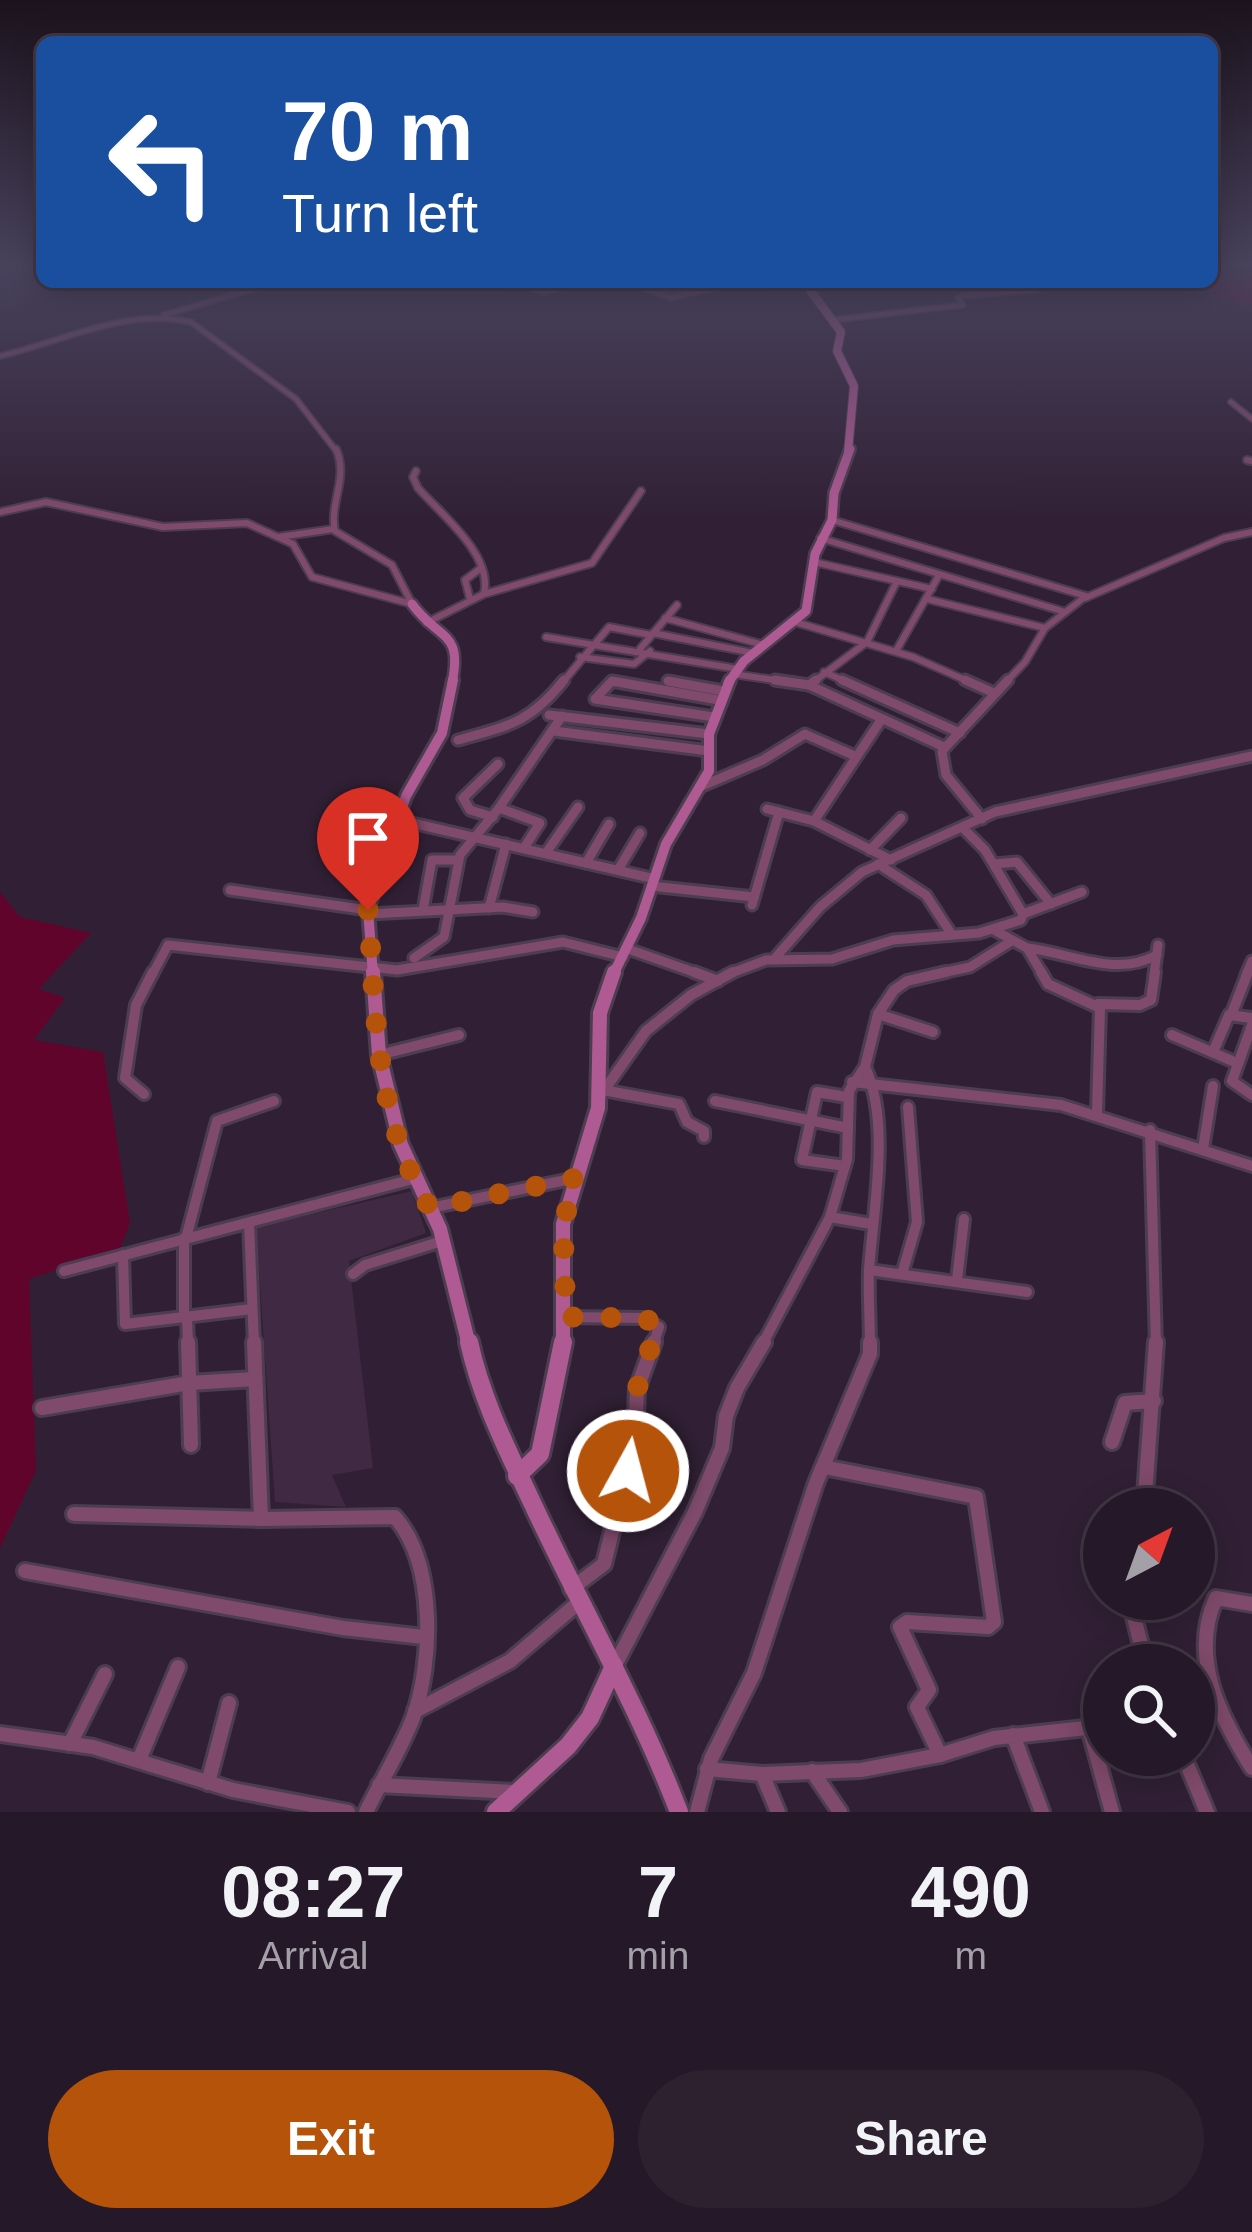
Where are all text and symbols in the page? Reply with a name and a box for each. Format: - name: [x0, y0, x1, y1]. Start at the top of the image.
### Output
- icon: left: [84, 84, 240, 240]
- text: 70 m: [282, 84, 473, 178]
- text: Turn left: [282, 183, 478, 243]
- pin: [317, 787, 419, 910]
- icon: arrive: [335, 805, 401, 871]
- position arrow: [565, 1408, 691, 1534]
- north arrow: [1083, 1488, 1215, 1620]
- map controls: [1083, 1488, 1215, 1776]
- button: search: [1083, 1644, 1215, 1776]
- text: 08:27: [221, 1852, 405, 1932]
- text: 7: [638, 1852, 678, 1932]
- text: 490: [911, 1852, 1031, 1932]
- text: Arrival: [258, 1934, 369, 1977]
- text: min: [627, 1934, 689, 1977]
- text: m: [954, 1934, 987, 1977]
- button: Exit: [48, 2070, 614, 2208]
- button: Share: [638, 2070, 1204, 2208]

